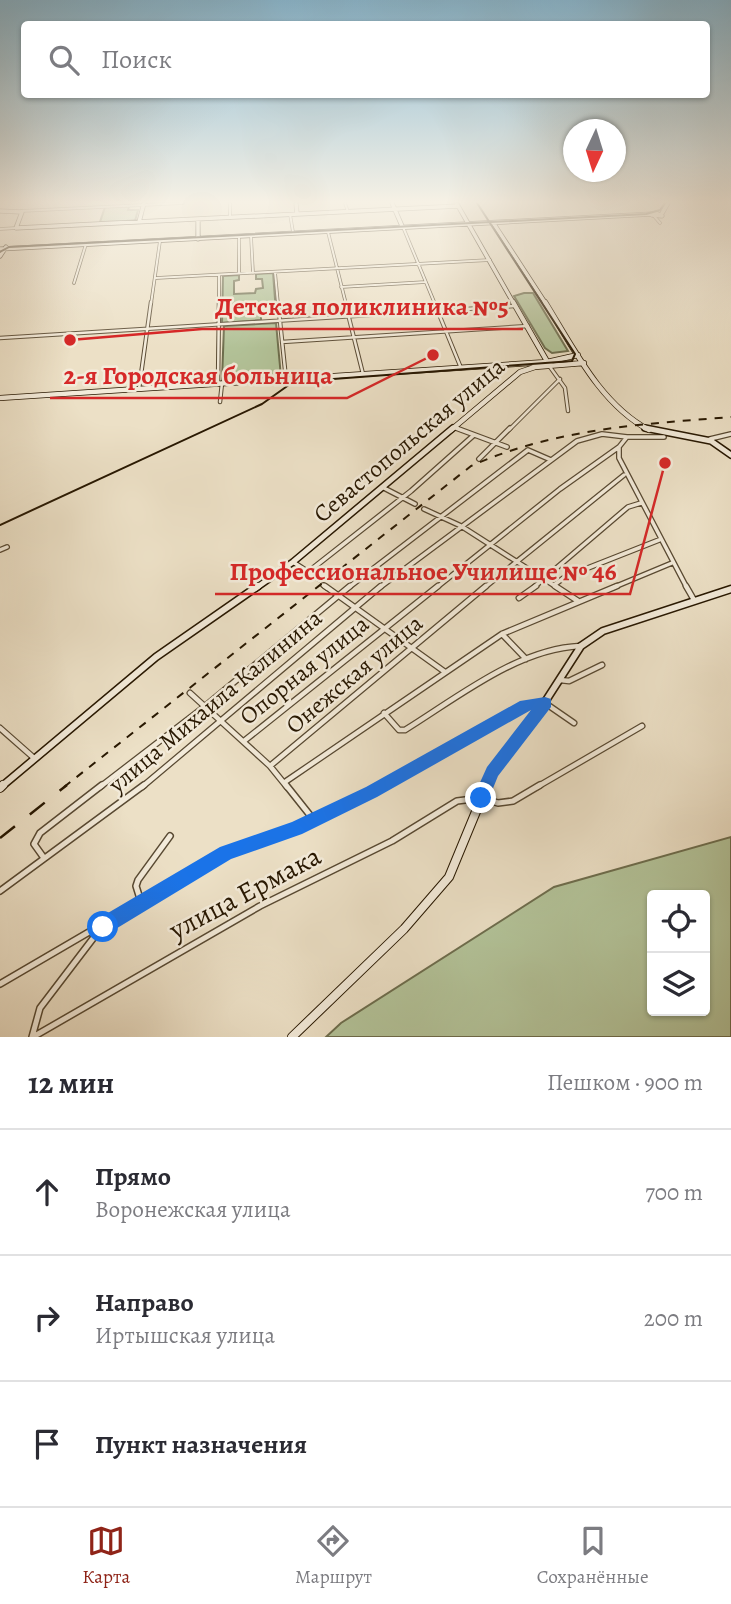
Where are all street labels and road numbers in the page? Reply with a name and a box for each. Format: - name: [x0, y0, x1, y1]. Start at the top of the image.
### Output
- street label: Севастопольская улица: [307, 350, 511, 530]
- street label: улица Михаила Калинина: [101, 602, 329, 801]
- street label: Онежская улица: [279, 607, 429, 741]
- street label: Опорная улица: [233, 608, 375, 732]
- street label: улица Ермака: [162, 837, 328, 949]

